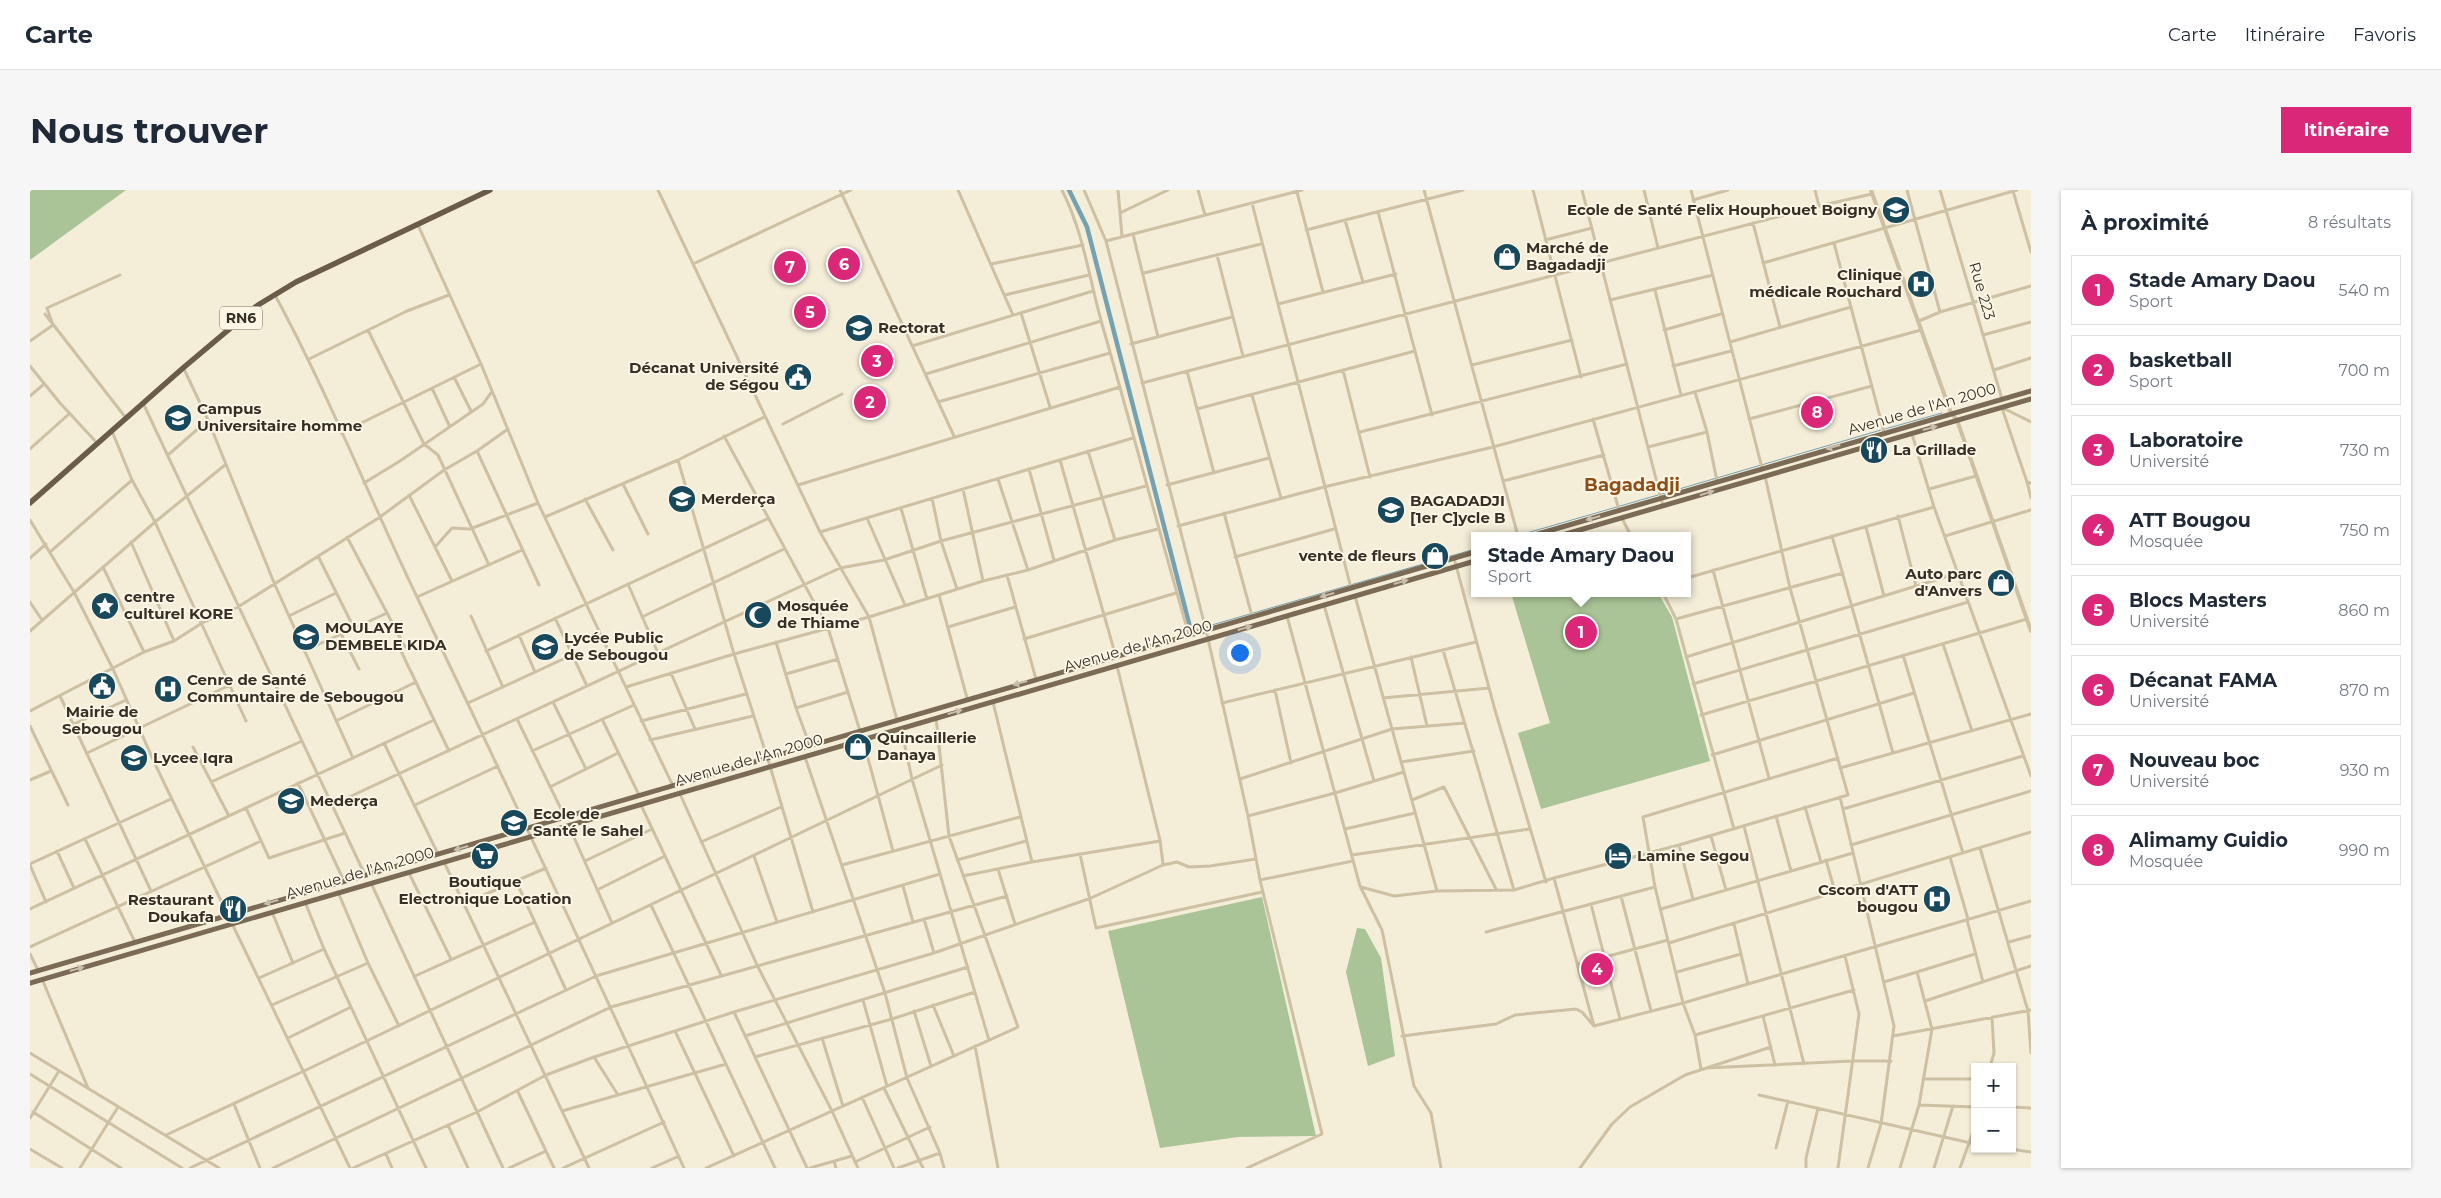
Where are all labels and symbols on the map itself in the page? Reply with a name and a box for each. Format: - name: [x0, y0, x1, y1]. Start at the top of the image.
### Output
- school or university icon: Ecole de Santé Felix Houphouet Boigny: [1881, 195, 1911, 225]
- place label: Ecole de Santé Felix Houphouet Boigny: [1567, 200, 1878, 219]
- place label: Marché de Bagadadji: [1526, 238, 1609, 274]
- shop icon: Marché de Bagadadji: [1492, 242, 1522, 272]
- pin: 6: [828, 245, 860, 283]
- pin: 7: [774, 248, 806, 286]
- street label: Rue 223: [1965, 260, 2000, 322]
- place label: Clinique médicale Rouchard: [1749, 265, 1902, 301]
- hospital icon: Clinique médicale Rouchard: [1906, 269, 1936, 299]
- pin: 5: [794, 293, 826, 331]
- road number: RN6: [220, 306, 262, 330]
- school or university icon: Rectorat: [844, 313, 874, 343]
- place label: Rectorat: [878, 318, 946, 337]
- pin: 3: [861, 342, 893, 380]
- place label: Décanat Université de Ségou: [629, 358, 779, 394]
- public building icon: Décanat Université de Ségou: [783, 362, 813, 392]
- street label: Avenue de l'An 2000: [1846, 378, 1998, 439]
- pin: 2: [854, 383, 886, 421]
- pin: 8: [1801, 393, 1833, 431]
- place label: Campus Universitaire homme: [197, 399, 362, 435]
- school or university icon: Campus Universitaire homme: [163, 403, 193, 433]
- one-way arrow: [1922, 423, 1937, 431]
- restaurant icon: La Grillade: [1859, 435, 1889, 465]
- place label: La Grillade: [1893, 440, 1976, 459]
- one-way arrow: [1825, 444, 1840, 452]
- district label: Bagadadji: [1584, 474, 1680, 496]
- school or university icon: Merderça: [667, 484, 697, 514]
- place label: Merderça: [701, 489, 775, 508]
- one-way arrow: [1699, 489, 1714, 497]
- place label: BAGADADJI [1er C]ycle B: [1410, 491, 1506, 527]
- school or university icon: BAGADADJI [1er C]ycle B: [1376, 495, 1406, 525]
- one-way arrow: [1585, 514, 1600, 522]
- shop icon: vente de fleurs: [1420, 541, 1450, 571]
- place label: vente de fleurs: [1298, 546, 1416, 565]
- place label: Auto parc d'Anvers: [1904, 564, 1982, 600]
- shop icon: Auto parc d'Anvers: [1986, 568, 2016, 598]
- one-way arrow: [1394, 578, 1409, 586]
- place label: centre culturel KORE: [124, 587, 233, 623]
- place icon: centre culturel KORE: [90, 591, 120, 621]
- one-way arrow: [1320, 592, 1335, 600]
- place label: Mosquée de Thiame: [777, 596, 860, 632]
- mosque icon: Mosquée de Thiame: [743, 600, 773, 630]
- pin: 1: [1565, 613, 1597, 651]
- street label: Avenue de l'An 2000: [1062, 615, 1214, 676]
- place label: MOULAYE DEMBELE KIDA: [325, 618, 447, 654]
- school or university icon: MOULAYE DEMBELE KIDA: [291, 622, 321, 652]
- one-way arrow: [1238, 623, 1253, 631]
- place label: Lycée Public de Sebougou: [564, 628, 668, 664]
- school or university icon: Lycée Public de Sebougou: [530, 632, 560, 662]
- your location: [1227, 640, 1253, 666]
- place label: Cenre de Santé Communtaire de Sebougou: [187, 670, 404, 706]
- public building icon: Mairie de Sebougou: [87, 671, 117, 701]
- hospital icon: Cenre de Santé Communtaire de Sebougou: [153, 674, 183, 704]
- one-way arrow: [1012, 680, 1027, 688]
- place label: Mairie de Sebougou: [62, 702, 142, 738]
- one-way arrow: [948, 708, 963, 716]
- place label: Quincaillerie Danaya: [877, 728, 976, 764]
- street label: Avenue de l'An 2000: [673, 729, 825, 790]
- shop icon: Quincaillerie Danaya: [843, 732, 873, 762]
- school or university icon: Lycee Iqra: [119, 743, 149, 773]
- place label: Lycee Iqra: [153, 748, 233, 767]
- school or university icon: Mederça: [276, 786, 306, 816]
- place label: Mederça: [310, 791, 378, 810]
- place label: Ecole de Santé le Sahel: [533, 804, 644, 840]
- school or university icon: Ecole de Santé le Sahel: [499, 808, 529, 838]
- supermarket icon: Boutique Electronique Location: [470, 841, 500, 871]
- hotel icon: Lamine Segou: [1603, 841, 1633, 871]
- street label: Avenue de l'An 2000: [284, 842, 436, 903]
- one-way arrow: [453, 844, 468, 852]
- place label: Lamine Segou: [1637, 846, 1749, 865]
- place label: Boutique Electronique Location: [398, 872, 572, 908]
- place label: Cscom d'ATT bougou: [1818, 880, 1919, 916]
- hospital icon: Cscom d'ATT bougou: [1922, 884, 1952, 914]
- place label: Restaurant Doukafa: [128, 890, 214, 926]
- restaurant icon: Restaurant Doukafa: [218, 894, 248, 924]
- one-way arrow: [263, 899, 278, 907]
- pin: 4: [1581, 950, 1613, 988]
- one-way arrow: [69, 964, 84, 972]

